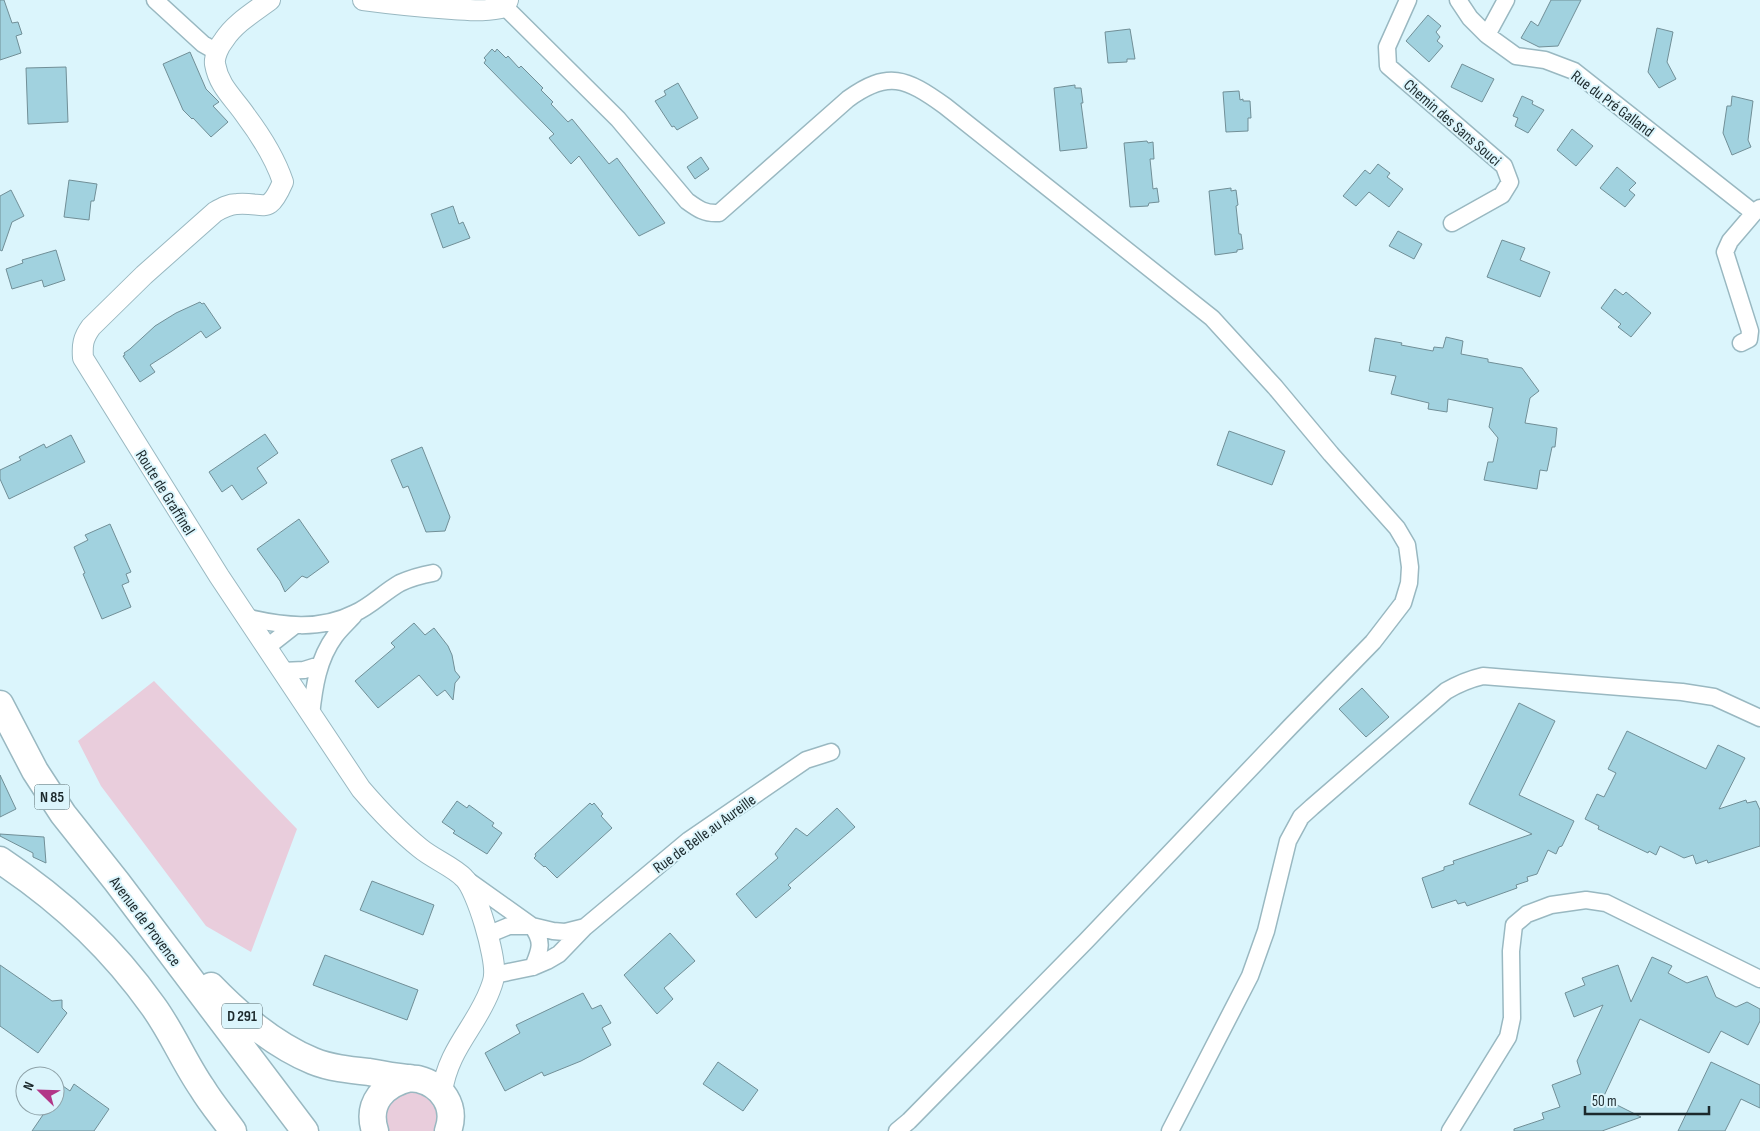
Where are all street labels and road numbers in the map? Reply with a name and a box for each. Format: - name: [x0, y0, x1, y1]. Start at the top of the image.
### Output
- street label: Rue du Pré Galland: [1567, 67, 1657, 141]
- street label: Chemin des Sans Souci: [1399, 76, 1505, 171]
- street label: Route de Graffinel: [131, 447, 198, 539]
- road number: N 85: [34, 784, 70, 810]
- street label: Rue de Belle au Aureille: [650, 791, 760, 878]
- street label: Avenue de Provence: [104, 873, 185, 970]
- road number: D 291: [222, 1004, 262, 1028]

